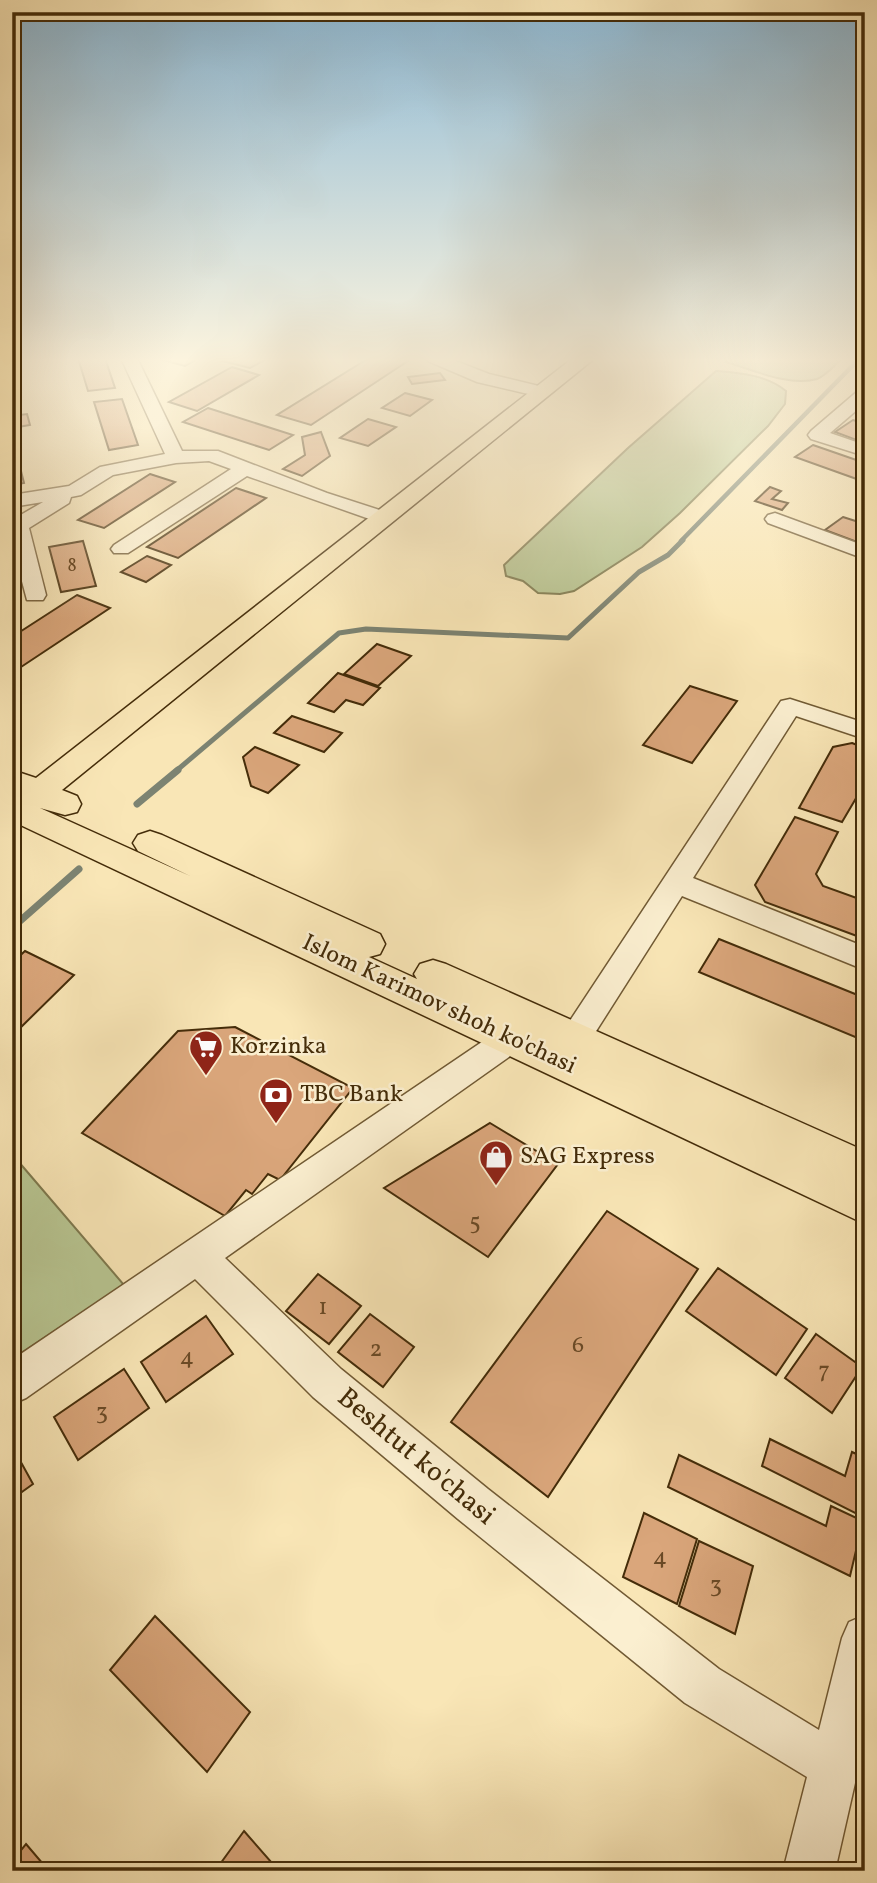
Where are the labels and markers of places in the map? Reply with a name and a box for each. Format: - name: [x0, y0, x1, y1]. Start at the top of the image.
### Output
- supermarket icon: Korzinka: [187, 1028, 225, 1077]
- place label: Korzinka: [230, 1030, 327, 1064]
- bank icon: TBC Bank: [257, 1076, 295, 1125]
- place label: TBC Bank: [300, 1078, 403, 1112]
- shop icon: SAG Express: [477, 1138, 515, 1187]
- place label: SAG Express: [520, 1140, 655, 1174]

